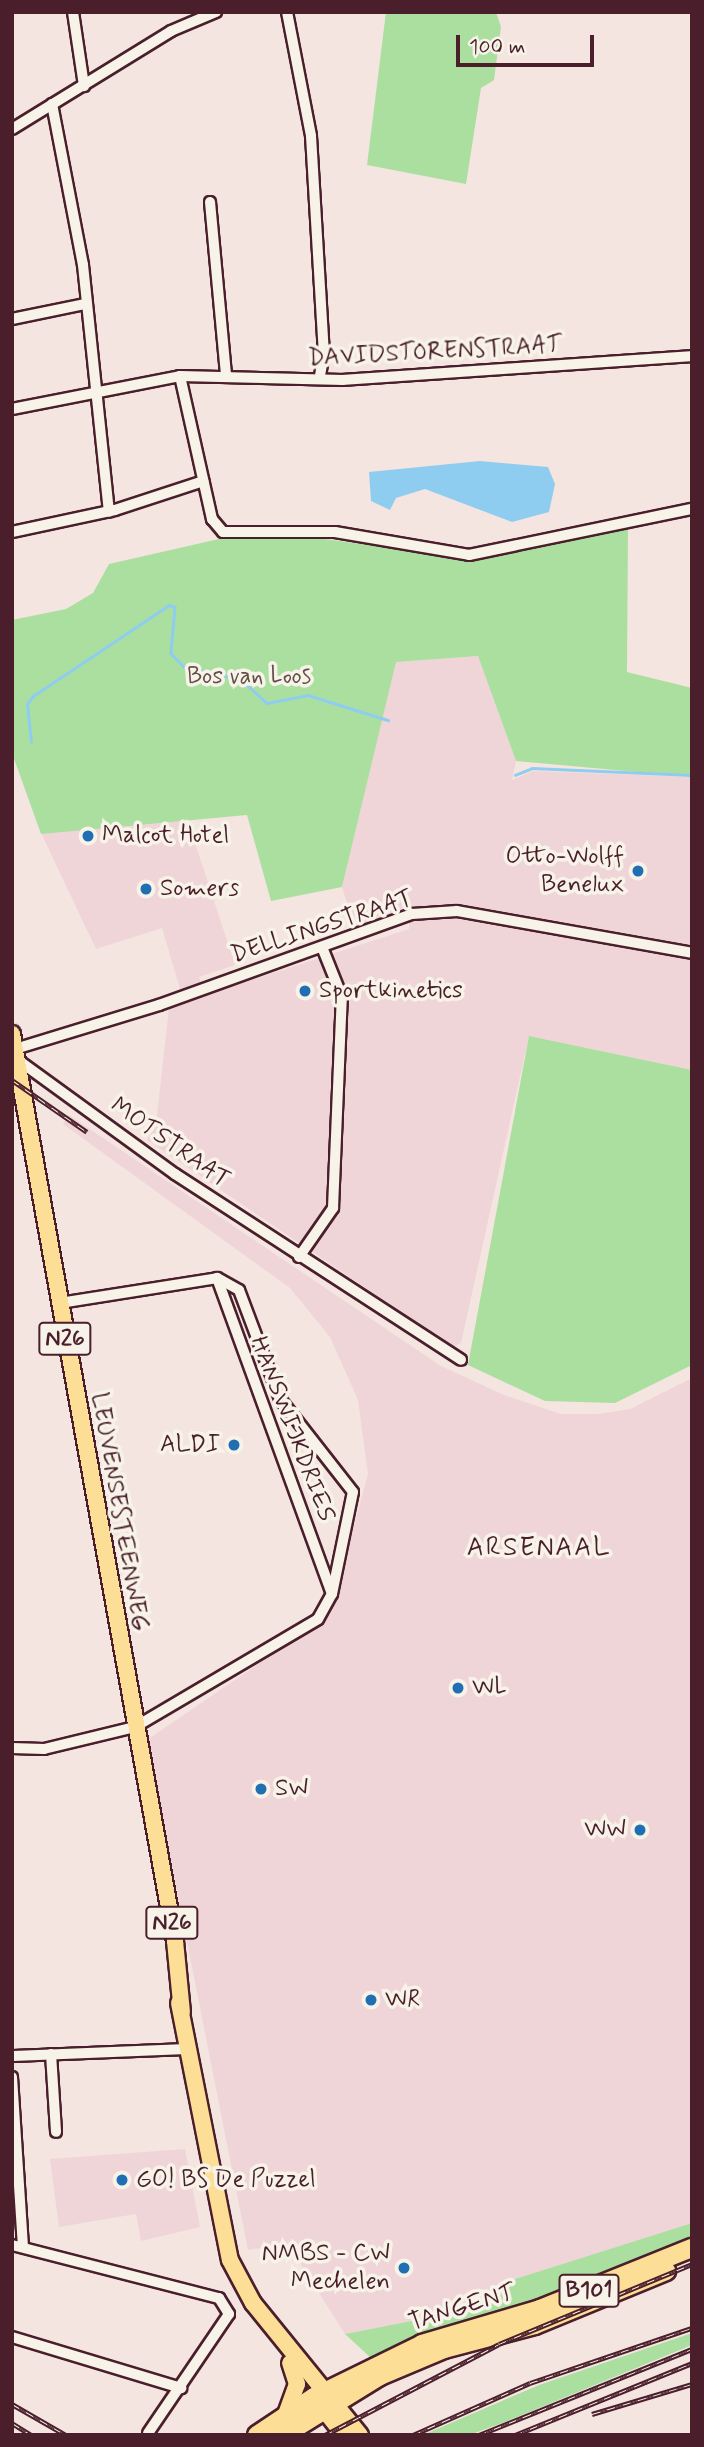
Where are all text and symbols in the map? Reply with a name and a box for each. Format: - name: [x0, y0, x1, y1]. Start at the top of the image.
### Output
- scale bar: [459, 21, 597, 65]
- text: 100 m: [469, 33, 525, 61]
- street label: DAVIDSTORENSTRAAT: [307, 331, 563, 373]
- park label: Bos van Loos: [184, 663, 314, 691]
- place label: Malcot Hotel: [102, 822, 228, 850]
- marker: Malcot Hotel: [80, 828, 96, 844]
- place label: Otto-Wolff Benelux: [505, 843, 624, 899]
- marker: Otto-Wolff Benelux: [630, 863, 646, 879]
- place label: Somers: [160, 875, 239, 903]
- marker: Somers: [138, 881, 154, 897]
- street label: DELLINGSTRAAT: [227, 884, 417, 970]
- place label: Sportkinetics: [319, 977, 463, 1005]
- marker: Sportkinetics: [297, 983, 313, 999]
- street label: MOTSTRAAT: [105, 1091, 235, 1195]
- road number: N26: [37, 1320, 93, 1358]
- street label: HANSWIJKDRIES: [243, 1332, 341, 1526]
- street label: LEUVENSESTEENWEG: [84, 1391, 154, 1633]
- place label: ALDI: [160, 1431, 220, 1459]
- marker: ALDI: [226, 1437, 242, 1453]
- district label: ARSENAAL: [467, 1533, 611, 1565]
- place label: WL: [472, 1674, 507, 1702]
- marker: WL: [450, 1680, 466, 1696]
- place label: SW: [275, 1775, 308, 1803]
- marker: SW: [253, 1781, 269, 1797]
- place label: WW: [584, 1816, 626, 1844]
- marker: WW: [632, 1822, 648, 1838]
- road number: N26: [144, 1904, 200, 1942]
- place label: WR: [385, 1986, 420, 2014]
- marker: WR: [363, 1992, 379, 2008]
- place label: GO! BS De Puzzel: [136, 2166, 316, 2194]
- marker: GO! BS De Puzzel: [114, 2172, 130, 2188]
- place label: NMBS - CW Mechelen: [262, 2240, 390, 2296]
- marker: NMBS - CW Mechelen: [396, 2260, 412, 2276]
- road number: B101: [558, 2272, 620, 2310]
- street label: TANGENT: [405, 2278, 519, 2338]

